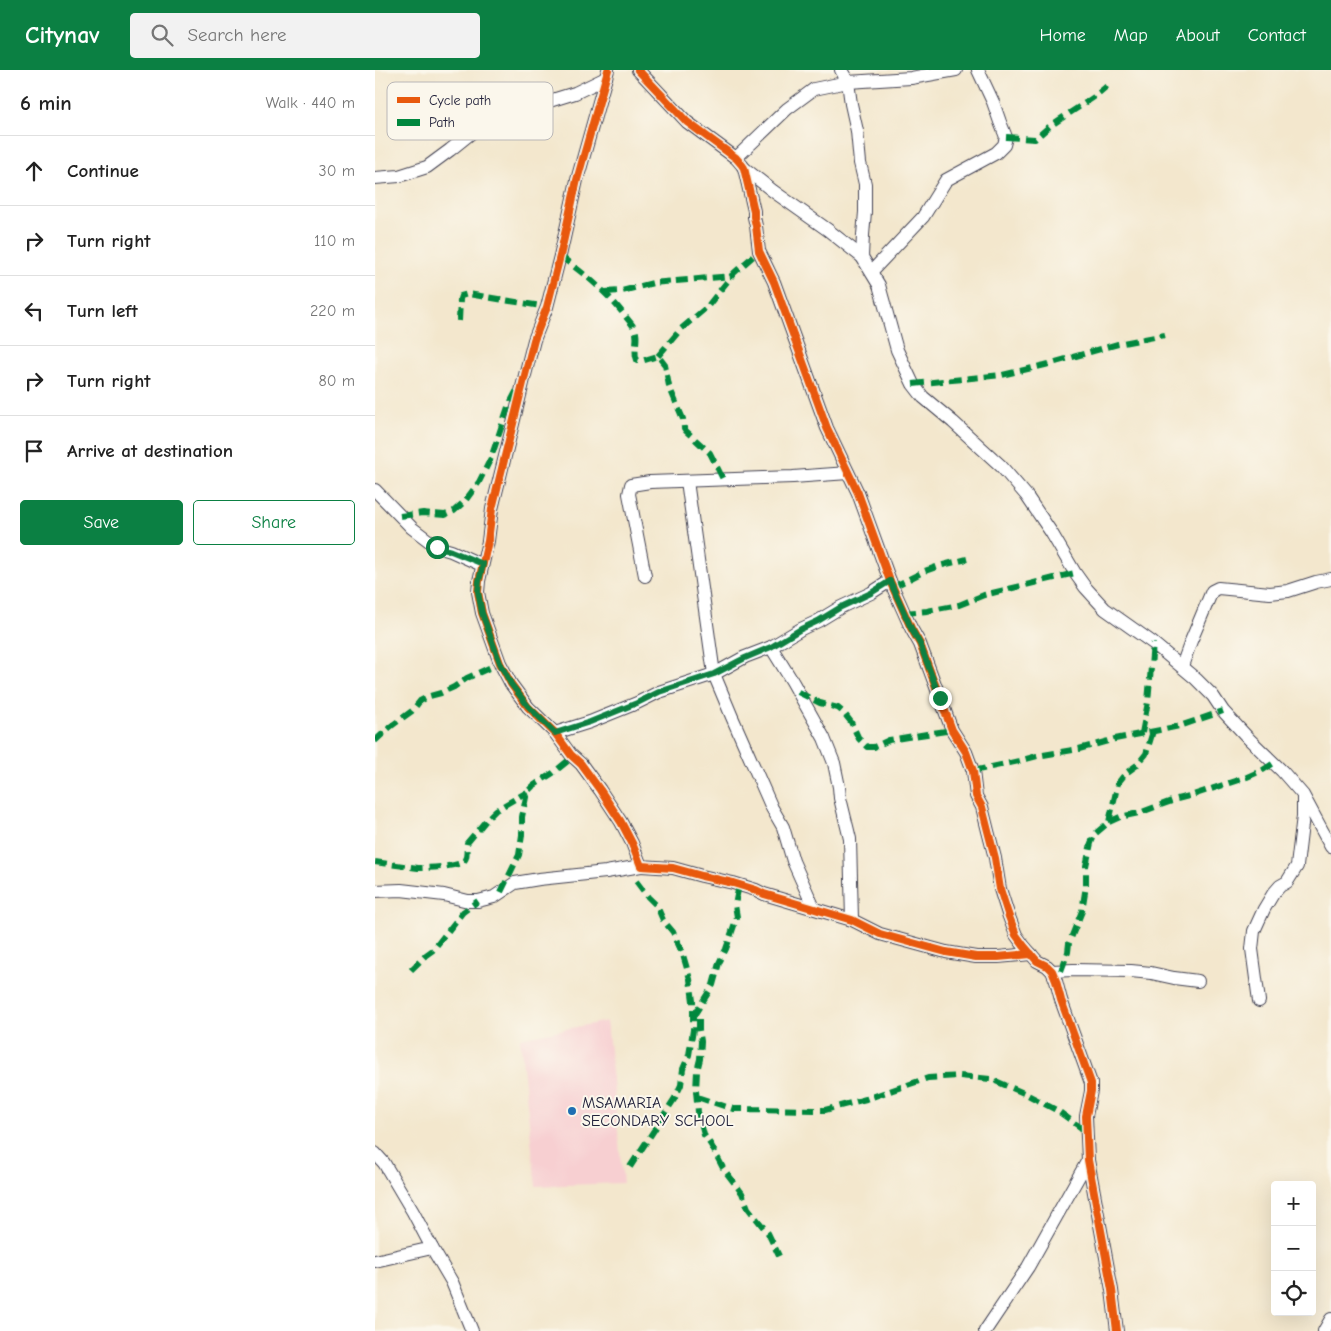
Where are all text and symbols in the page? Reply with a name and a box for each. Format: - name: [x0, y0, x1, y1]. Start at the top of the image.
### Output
- search box: [130, 13, 480, 58]
- text: Citynav: [25, 21, 100, 49]
- icon: search: [148, 21, 176, 49]
- text: Search here: [188, 24, 286, 46]
- text: Home: [1039, 25, 1086, 46]
- text: Map: [1114, 25, 1148, 46]
- text: About: [1176, 25, 1220, 46]
- text: Contact: [1248, 25, 1306, 46]
- legend: [387, 82, 553, 140]
- text: 6 min: [20, 91, 72, 115]
- text: Cycle path: [429, 92, 491, 109]
- text: Walk · 440 m: [265, 94, 355, 112]
- text: Path: [429, 114, 455, 131]
- icon: ahead: [20, 157, 48, 185]
- text: Continue: [67, 160, 139, 182]
- text: 30 m: [319, 162, 355, 180]
- icon: right: [20, 227, 48, 255]
- text: Turn right: [67, 230, 151, 252]
- text: 110 m: [314, 232, 355, 250]
- icon: left: [20, 297, 48, 325]
- text: Turn left: [67, 300, 138, 322]
- text: 220 m: [310, 302, 355, 320]
- icon: right: [20, 367, 48, 395]
- text: Turn right: [67, 370, 151, 392]
- text: 80 m: [318, 372, 355, 390]
- icon: arrive: [20, 437, 48, 465]
- text: Arrive at destination: [67, 440, 233, 462]
- button: Save: [20, 500, 183, 545]
- button: Share: [193, 500, 355, 545]
- route start: [426, 536, 449, 559]
- route end: [929, 687, 952, 710]
- place label: MSAMARIA SECONDARY SCHOOL: [582, 1094, 734, 1130]
- marker: MSAMARIA SECONDARY SCHOOL: [566, 1105, 578, 1117]
- map controls: [1271, 1181, 1316, 1316]
- button: +: [1271, 1181, 1316, 1226]
- button: −: [1271, 1226, 1316, 1271]
- button: locate: [1271, 1271, 1316, 1316]

